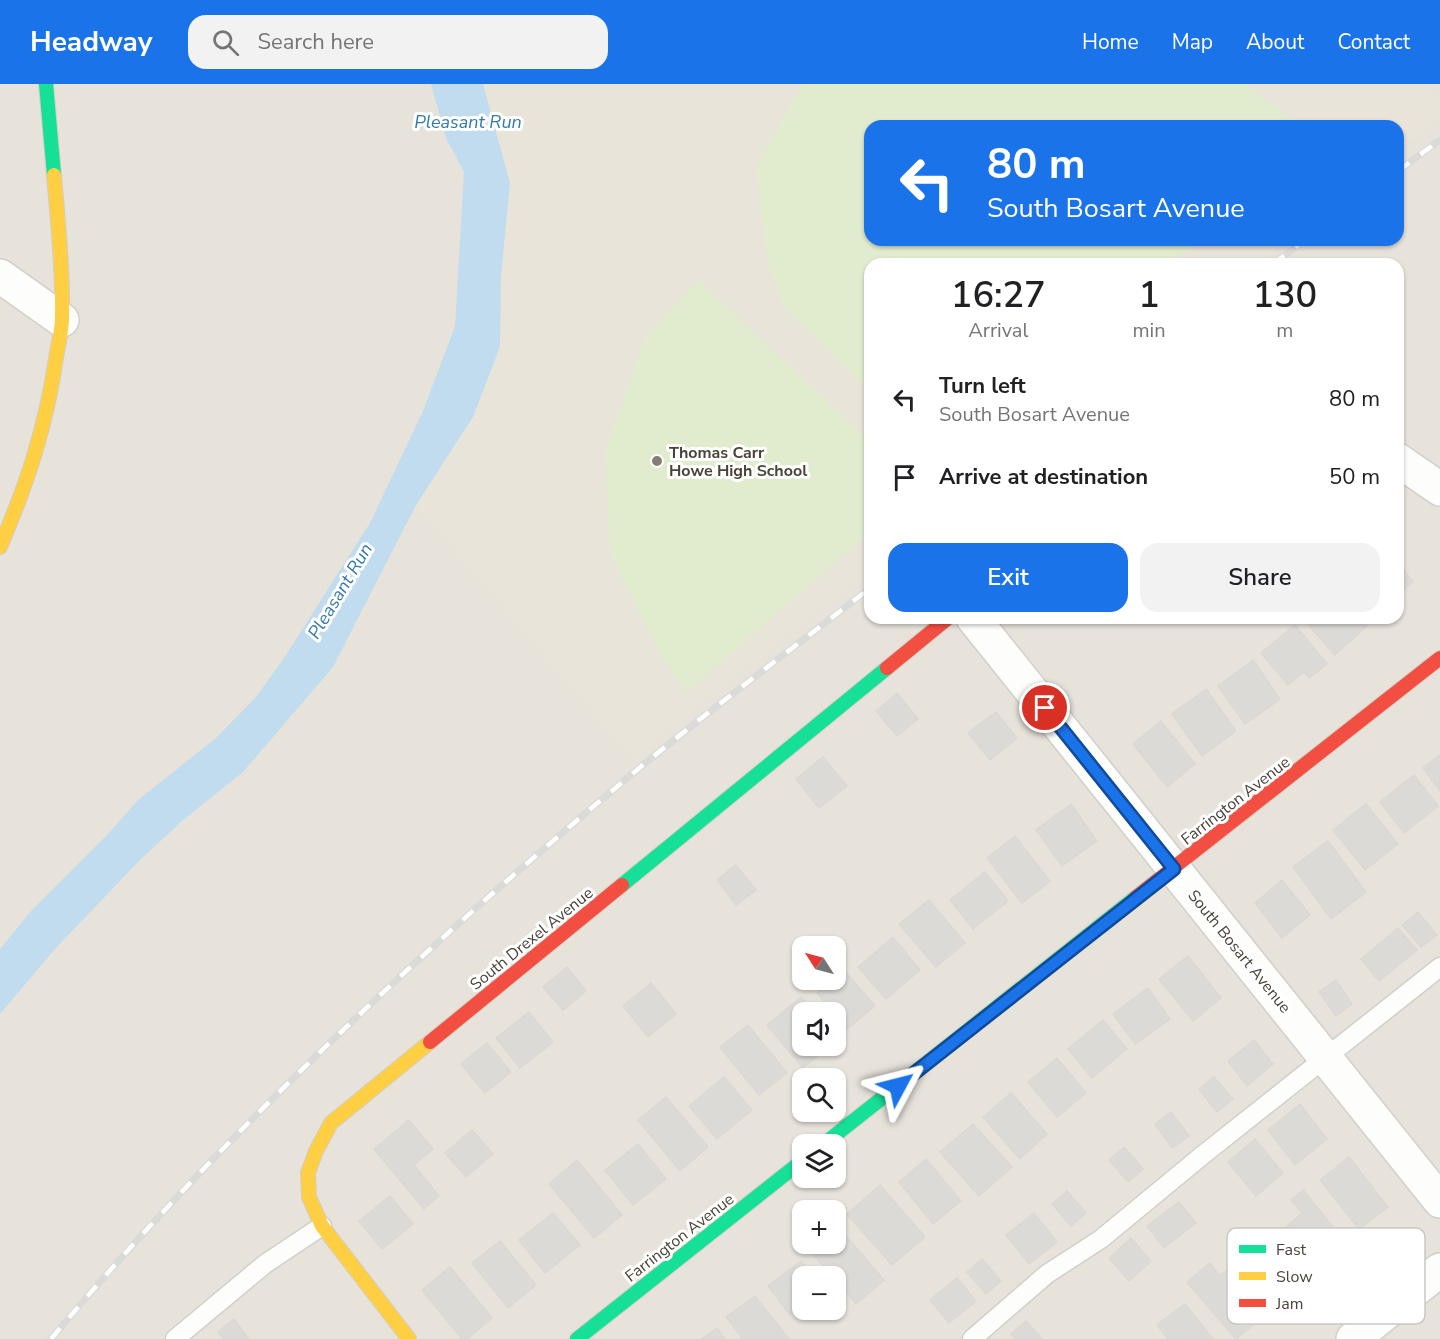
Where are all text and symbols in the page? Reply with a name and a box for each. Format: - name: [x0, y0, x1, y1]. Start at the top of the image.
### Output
- search box: [188, 15, 608, 69]
- text: Headway: [30, 23, 152, 61]
- icon: search: [209, 26, 242, 59]
- text: Search here: [257, 27, 374, 57]
- text: Home: [1082, 28, 1139, 56]
- text: Map: [1172, 28, 1213, 56]
- text: About: [1246, 28, 1304, 56]
- text: Contact: [1337, 28, 1410, 56]
- water label: Pleasant Run: [414, 110, 522, 134]
- text: 80 m: [987, 136, 1086, 193]
- icon: left: [888, 144, 966, 222]
- text: South Bosart Avenue: [987, 190, 1245, 227]
- text: 16:27: [951, 271, 1046, 320]
- text: 1: [1138, 271, 1160, 320]
- text: 130: [1252, 271, 1317, 320]
- text: Arrival: [968, 317, 1028, 344]
- text: min: [1133, 317, 1166, 344]
- text: m: [1276, 317, 1293, 344]
- text: Turn left: [939, 371, 1026, 401]
- icon: left: [888, 383, 921, 416]
- text: 80 m: [1329, 384, 1380, 414]
- text: South Bosart Avenue: [939, 401, 1130, 428]
- place label: Thomas Carr Howe High School: [669, 442, 807, 482]
- marker: Thomas Carr Howe High School: [650, 454, 664, 468]
- icon: arrive: [888, 461, 921, 494]
- text: Arrive at destination: [939, 462, 1148, 492]
- text: 50 m: [1329, 462, 1380, 492]
- water label: Pleasant Run: [302, 539, 378, 643]
- button: Exit: [888, 543, 1128, 612]
- button: Share: [1140, 543, 1380, 612]
- pin: [1019, 682, 1070, 733]
- icon: arrive: [1028, 691, 1061, 724]
- street label: Farrington Avenue: [1177, 751, 1295, 850]
- street label: South Drexel Avenue: [465, 882, 598, 995]
- street label: South Bosart Avenue: [1183, 885, 1296, 1018]
- north arrow: [792, 936, 846, 990]
- map controls: [792, 936, 846, 1320]
- button: sound: [792, 1002, 846, 1056]
- position arrow: [866, 1054, 930, 1118]
- button: search: [792, 1068, 846, 1122]
- button: layers: [792, 1134, 846, 1188]
- street label: Farrington Avenue: [621, 1188, 739, 1287]
- button: +: [792, 1200, 846, 1254]
- legend: [1227, 1228, 1425, 1324]
- text: Fast: [1276, 1239, 1307, 1261]
- button: −: [792, 1266, 846, 1320]
- text: Slow: [1276, 1266, 1313, 1288]
- text: Jam: [1275, 1293, 1303, 1315]

